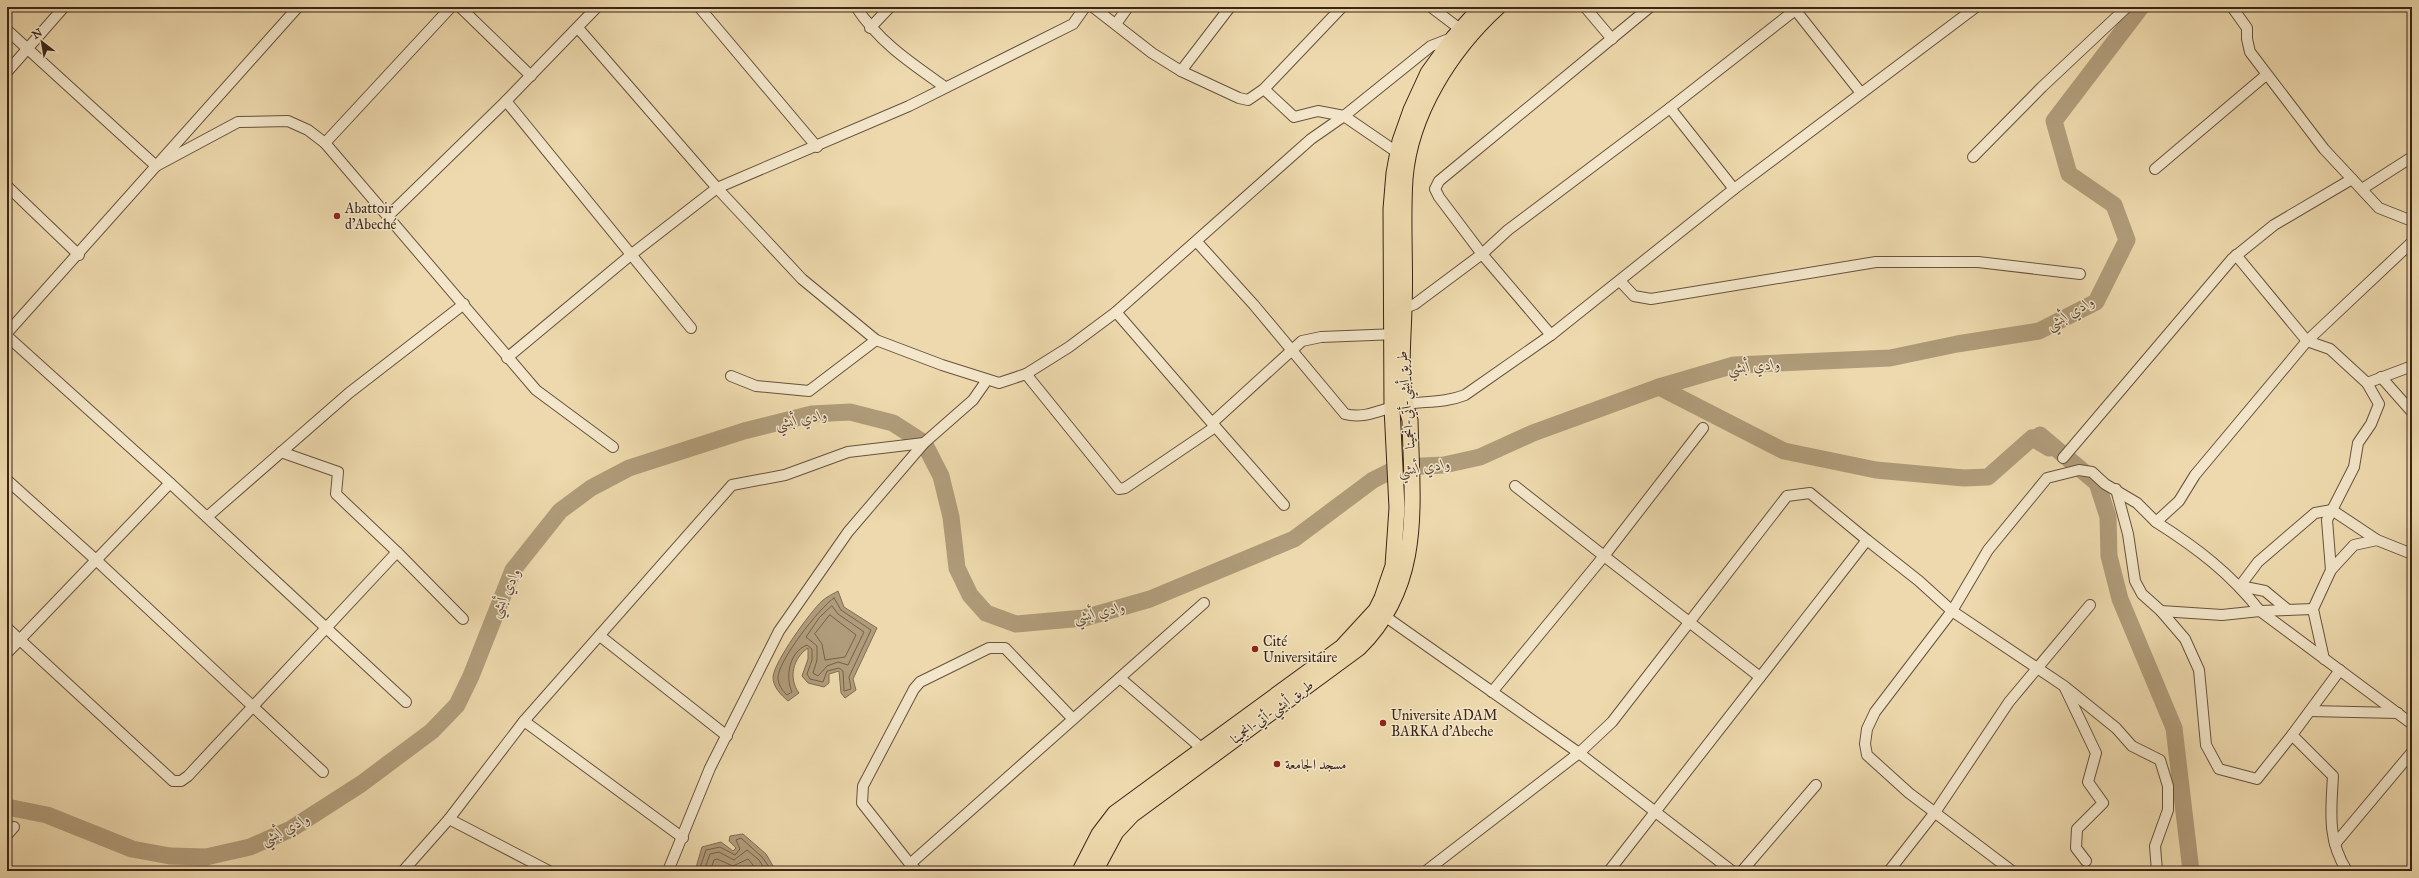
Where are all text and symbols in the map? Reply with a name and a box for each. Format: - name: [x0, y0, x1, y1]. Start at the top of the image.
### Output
- north arrow: [22, 22, 62, 62]
- text: N: [30, 26, 45, 42]
- place label: Abattoir d'Abeché: [344, 200, 397, 233]
- marker: Abattoir d'Abeché: [332, 211, 342, 221]
- water label: وادي أبشي: [2042, 290, 2100, 338]
- street label: طريق أبشي-أتي-انجمينا: [1391, 350, 1424, 450]
- water label: وادي أبشي: [1727, 353, 1782, 382]
- water label: وادي أبشي: [773, 403, 830, 438]
- water label: وادي أبشي: [1396, 452, 1452, 485]
- water label: وادي أبشي: [484, 564, 529, 623]
- water label: وادي أبشي: [1071, 595, 1128, 632]
- place label: Cité Universitaire: [1263, 633, 1337, 666]
- marker: Cité Universitaire: [1250, 644, 1260, 654]
- street label: طريق أبشي-أتي-انجمينا: [1226, 675, 1320, 752]
- place label: Universite ADAM BARKA d'Abeche: [1391, 707, 1497, 740]
- marker: Universite ADAM BARKA d'Abeche: [1378, 718, 1388, 728]
- place label: مسجد الجامعة: [1285, 756, 1346, 773]
- marker: مسجد الجامعة: [1272, 759, 1282, 769]
- water label: وادي أبشي: [256, 807, 315, 853]

